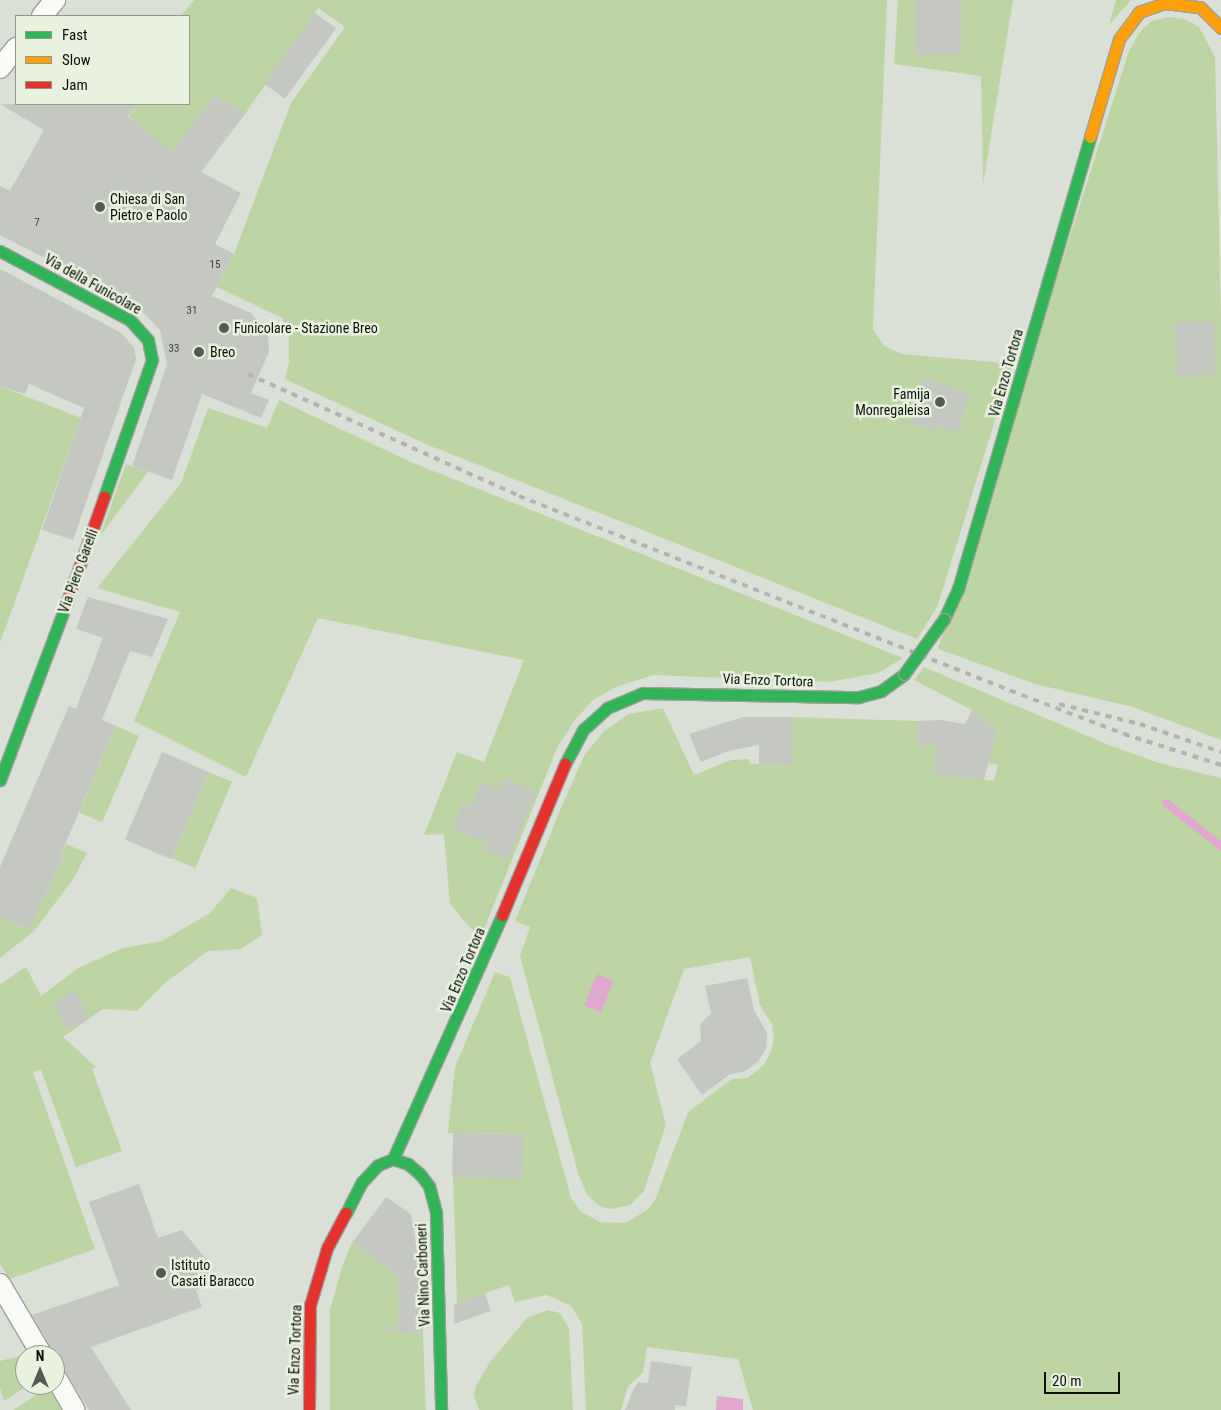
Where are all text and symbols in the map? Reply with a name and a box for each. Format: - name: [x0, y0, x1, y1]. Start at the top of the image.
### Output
- legend: [15, 15, 190, 105]
- text: Fast: [62, 26, 87, 44]
- text: Slow: [62, 51, 91, 69]
- text: Jam: [62, 76, 88, 94]
- place label: Chiesa di San Pietro e Paolo: [110, 191, 187, 223]
- marker: Chiesa di San Pietro e Paolo: [94, 201, 106, 213]
- house number: 7: [34, 216, 40, 230]
- street label: Via della Funicolare: [42, 250, 144, 318]
- house number: 15: [210, 258, 220, 272]
- house number: 31: [187, 304, 197, 318]
- place label: Funicolare - Stazione Breo: [234, 320, 378, 336]
- marker: Funicolare - Stazione Breo: [218, 322, 230, 334]
- street label: Via Enzo Tortora: [985, 327, 1027, 419]
- house number: 33: [169, 342, 179, 356]
- place label: Breo: [210, 344, 235, 360]
- marker: Breo: [192, 345, 206, 359]
- place label: Famija Monregaleisa: [855, 386, 930, 418]
- marker: Famija Monregaleisa: [934, 396, 946, 408]
- street label: Via Piero Garelli: [55, 527, 101, 615]
- street label: Via Enzo Tortora: [722, 670, 814, 690]
- street label: Via Enzo Tortora: [437, 925, 489, 1015]
- street label: Via Nino Carboneri: [413, 1223, 433, 1327]
- place label: Istituto Casati Baracco: [171, 1257, 254, 1290]
- marker: Istituto Casati Baracco: [155, 1267, 167, 1279]
- street label: Via Enzo Tortora: [285, 1304, 305, 1396]
- north arrow: [15, 1345, 65, 1395]
- text: N: [36, 1348, 44, 1364]
- scale bar: [1046, 1362, 1122, 1394]
- text: 20 m: [1052, 1372, 1082, 1390]

